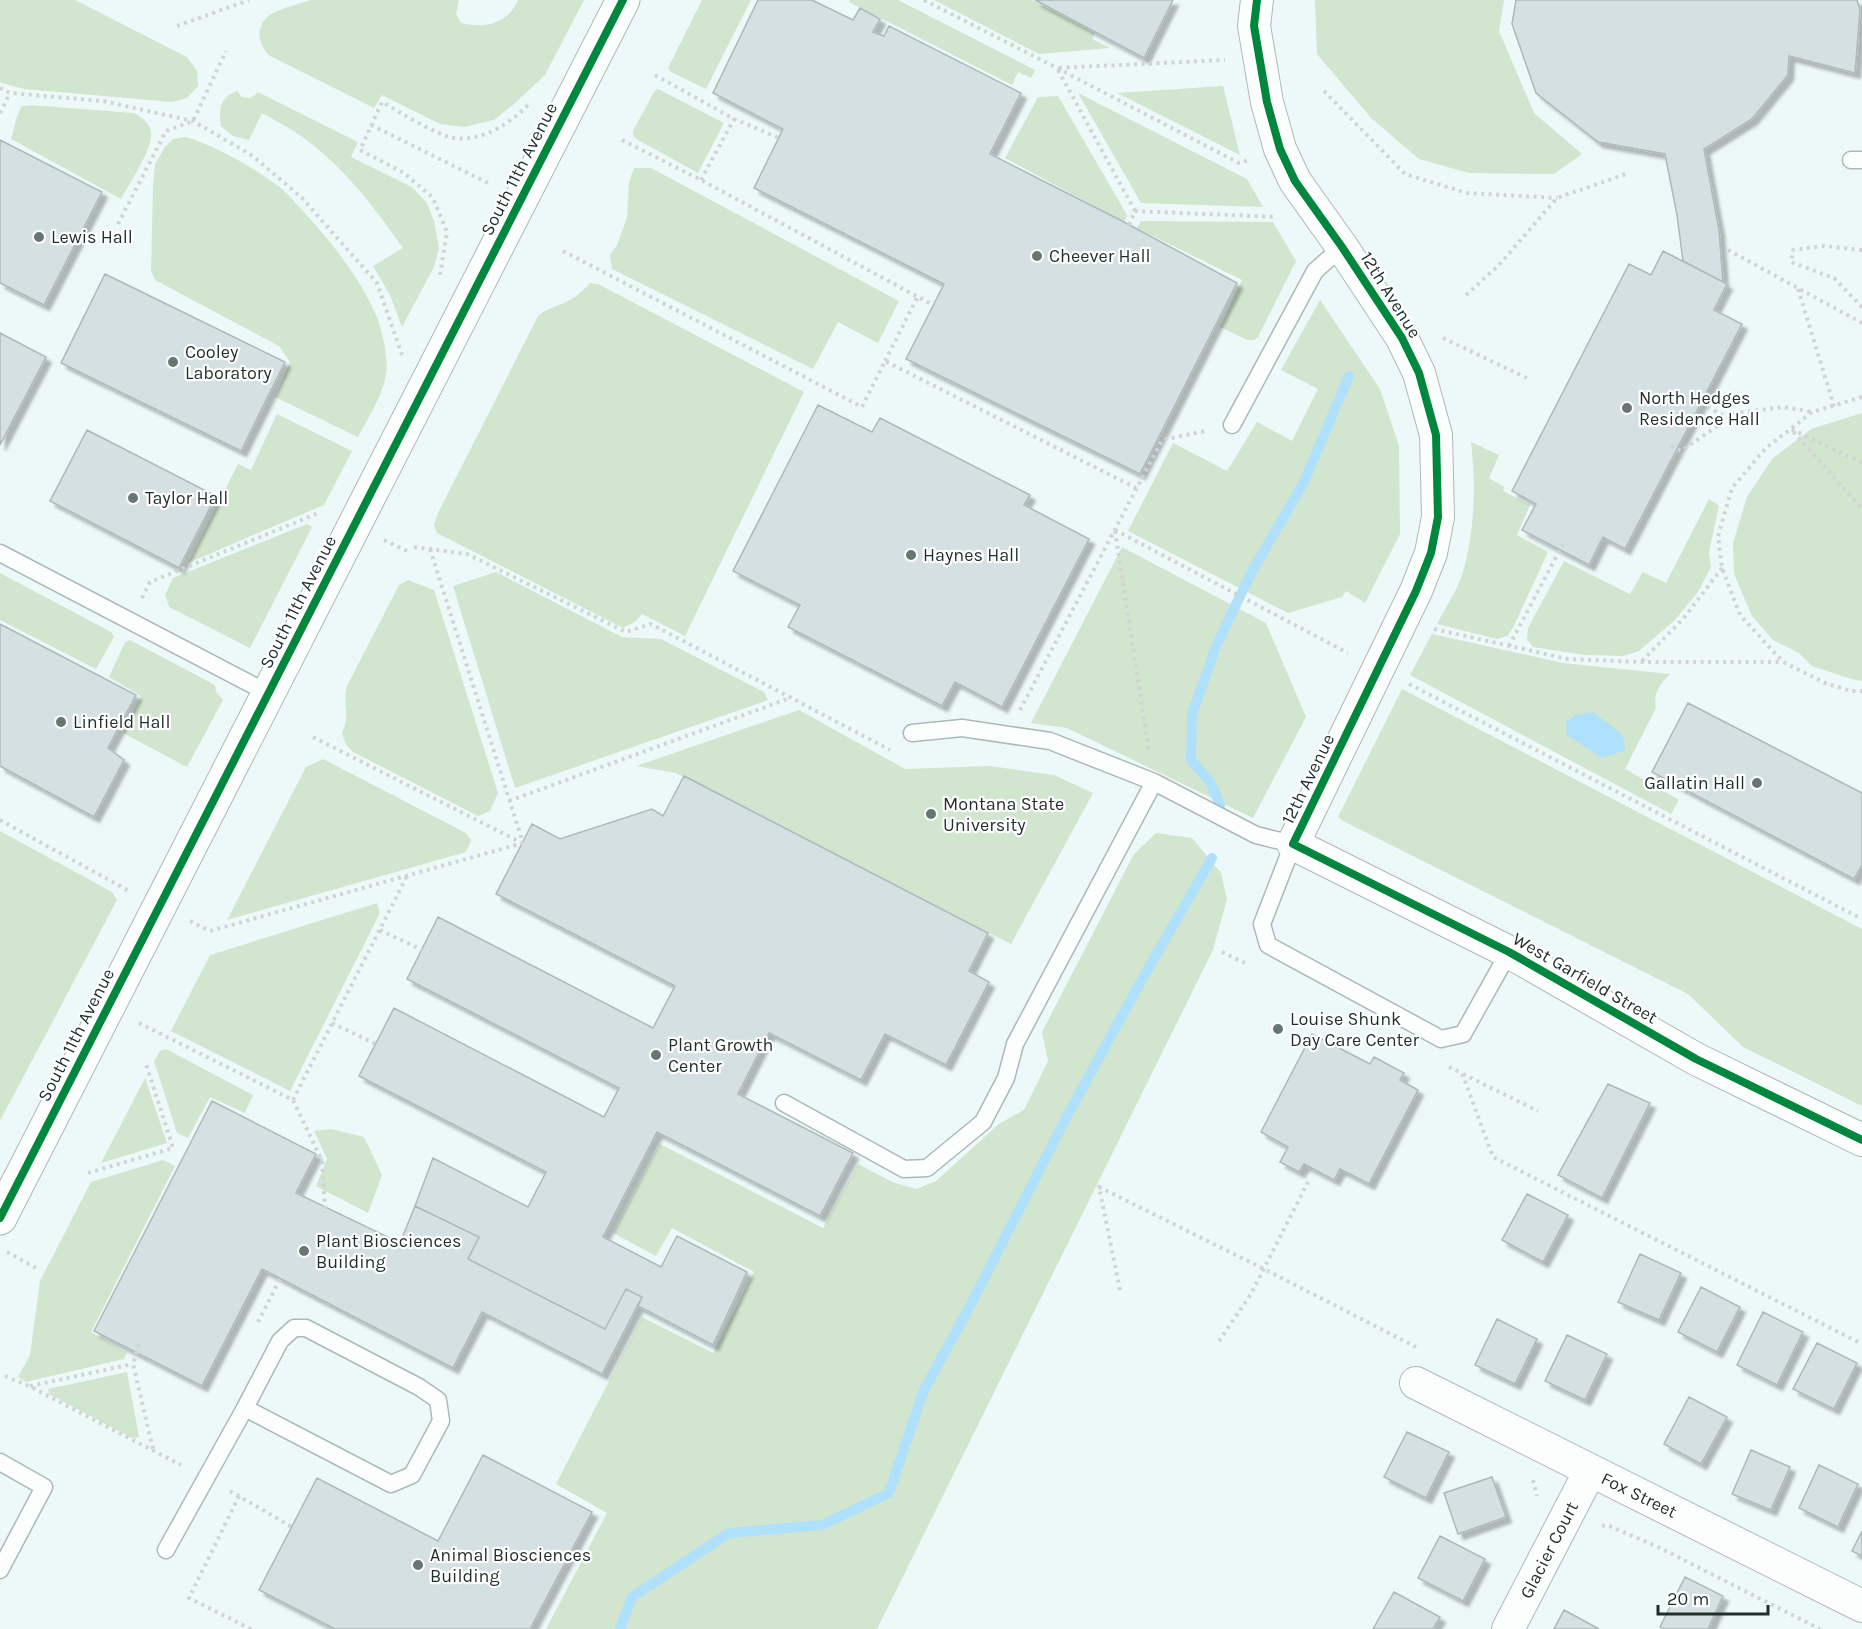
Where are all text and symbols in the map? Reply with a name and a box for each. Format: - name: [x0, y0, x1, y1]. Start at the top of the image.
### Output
- street label: South 11th Avenue: [476, 99, 562, 239]
- place label: Lewis Hall: [51, 226, 133, 248]
- marker: Lewis Hall: [32, 230, 46, 244]
- place label: Cheever Hall: [1049, 245, 1150, 267]
- street label: 12th Avenue: [1356, 248, 1426, 342]
- marker: Cheever Hall: [1030, 249, 1044, 263]
- place label: Cooley Laboratory: [185, 341, 272, 384]
- marker: Cooley Laboratory: [166, 355, 180, 369]
- place label: North Hedges Residence Hall: [1639, 387, 1760, 430]
- marker: North Hedges Residence Hall: [1620, 401, 1634, 415]
- place label: Taylor Hall: [145, 487, 228, 509]
- marker: Taylor Hall: [126, 491, 140, 505]
- street label: South 11th Avenue: [255, 532, 341, 672]
- place label: Haynes Hall: [923, 544, 1019, 566]
- marker: Haynes Hall: [904, 548, 918, 562]
- place label: Linfield Hall: [73, 711, 170, 733]
- marker: Linfield Hall: [54, 715, 68, 729]
- street label: 12th Avenue: [1277, 730, 1339, 828]
- place label: Gallatin Hall: [1644, 772, 1745, 794]
- marker: Gallatin Hall: [1750, 776, 1764, 790]
- place label: Montana State University: [943, 793, 1064, 836]
- marker: Montana State University: [924, 807, 938, 821]
- street label: West Garfield Street: [1509, 928, 1661, 1028]
- street label: South 11th Avenue: [33, 965, 119, 1105]
- place label: Louise Shunk Day Care Center: [1290, 1008, 1420, 1051]
- marker: Louise Shunk Day Care Center: [1271, 1022, 1285, 1036]
- place label: Plant Growth Center: [668, 1034, 773, 1077]
- marker: Plant Growth Center: [649, 1048, 663, 1062]
- place label: Plant Biosciences Building: [316, 1230, 461, 1273]
- marker: Plant Biosciences Building: [297, 1244, 311, 1258]
- street label: Fox Street: [1597, 1467, 1681, 1523]
- street label: Glacier Court: [1515, 1497, 1583, 1602]
- place label: Animal Biosciences Building: [430, 1544, 591, 1587]
- marker: Animal Biosciences Building: [411, 1558, 425, 1572]
- scale bar: [1658, 1578, 1768, 1616]
- text: 20 m: [1667, 1588, 1709, 1610]

